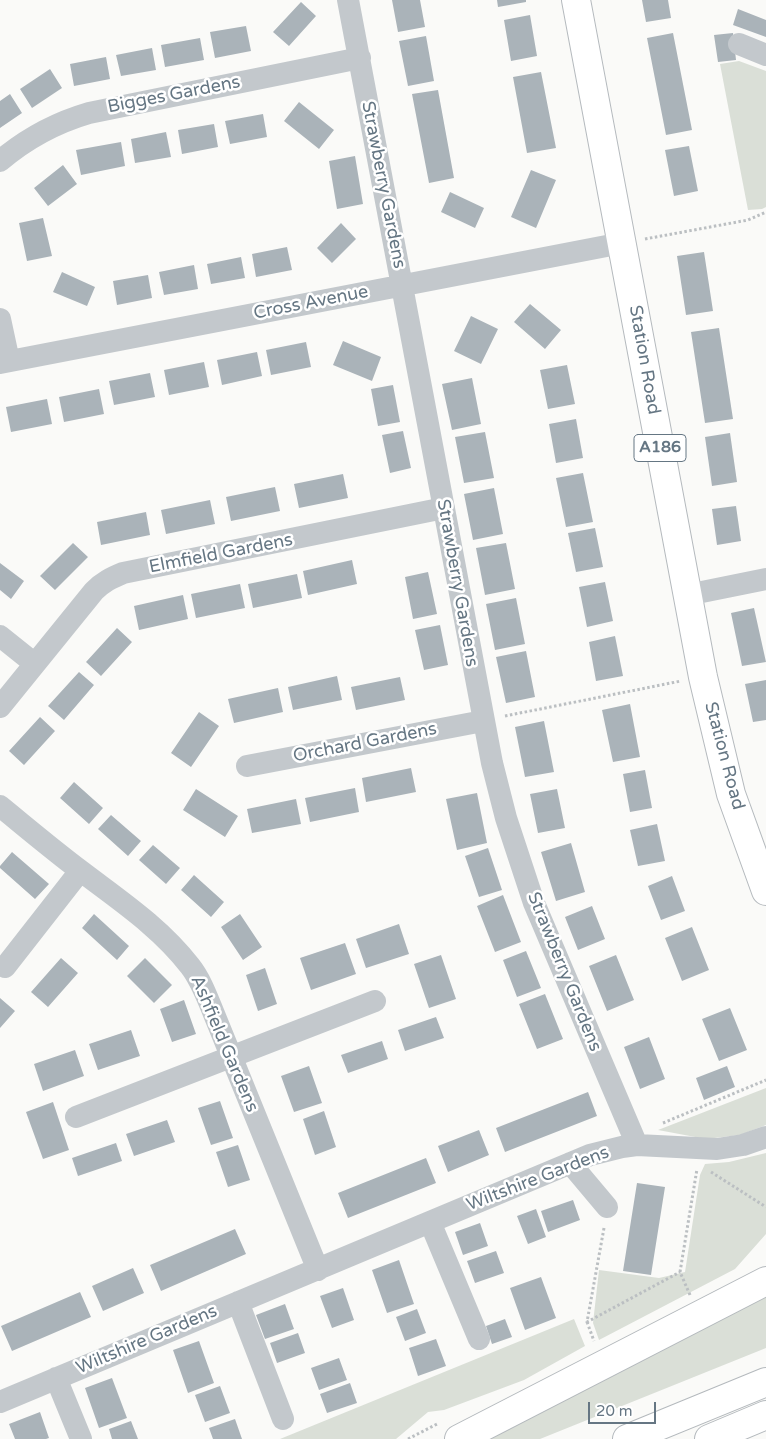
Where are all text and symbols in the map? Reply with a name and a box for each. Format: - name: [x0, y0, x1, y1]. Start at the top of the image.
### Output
- street label: Bigges Gardens: [106, 72, 242, 118]
- street label: Strawberry Gardens: [356, 100, 410, 270]
- street label: Cross Avenue: [252, 281, 370, 325]
- street label: Station Road: [624, 304, 664, 416]
- road number: A186: [634, 434, 686, 462]
- street label: Strawberry Gardens: [432, 497, 482, 669]
- street label: Elmfield Gardens: [147, 529, 295, 579]
- street label: Station Road: [699, 700, 749, 812]
- street label: Orchard Gardens: [291, 718, 439, 768]
- street label: Strawberry Gardens: [522, 889, 606, 1055]
- street label: Ashfield Gardens: [185, 972, 263, 1116]
- street label: Wiltshire Gardens: [464, 1142, 612, 1216]
- street label: Wiltshire Gardens: [73, 1301, 221, 1379]
- scale bar: [591, 1392, 658, 1424]
- text: 20 m: [596, 1402, 633, 1420]

